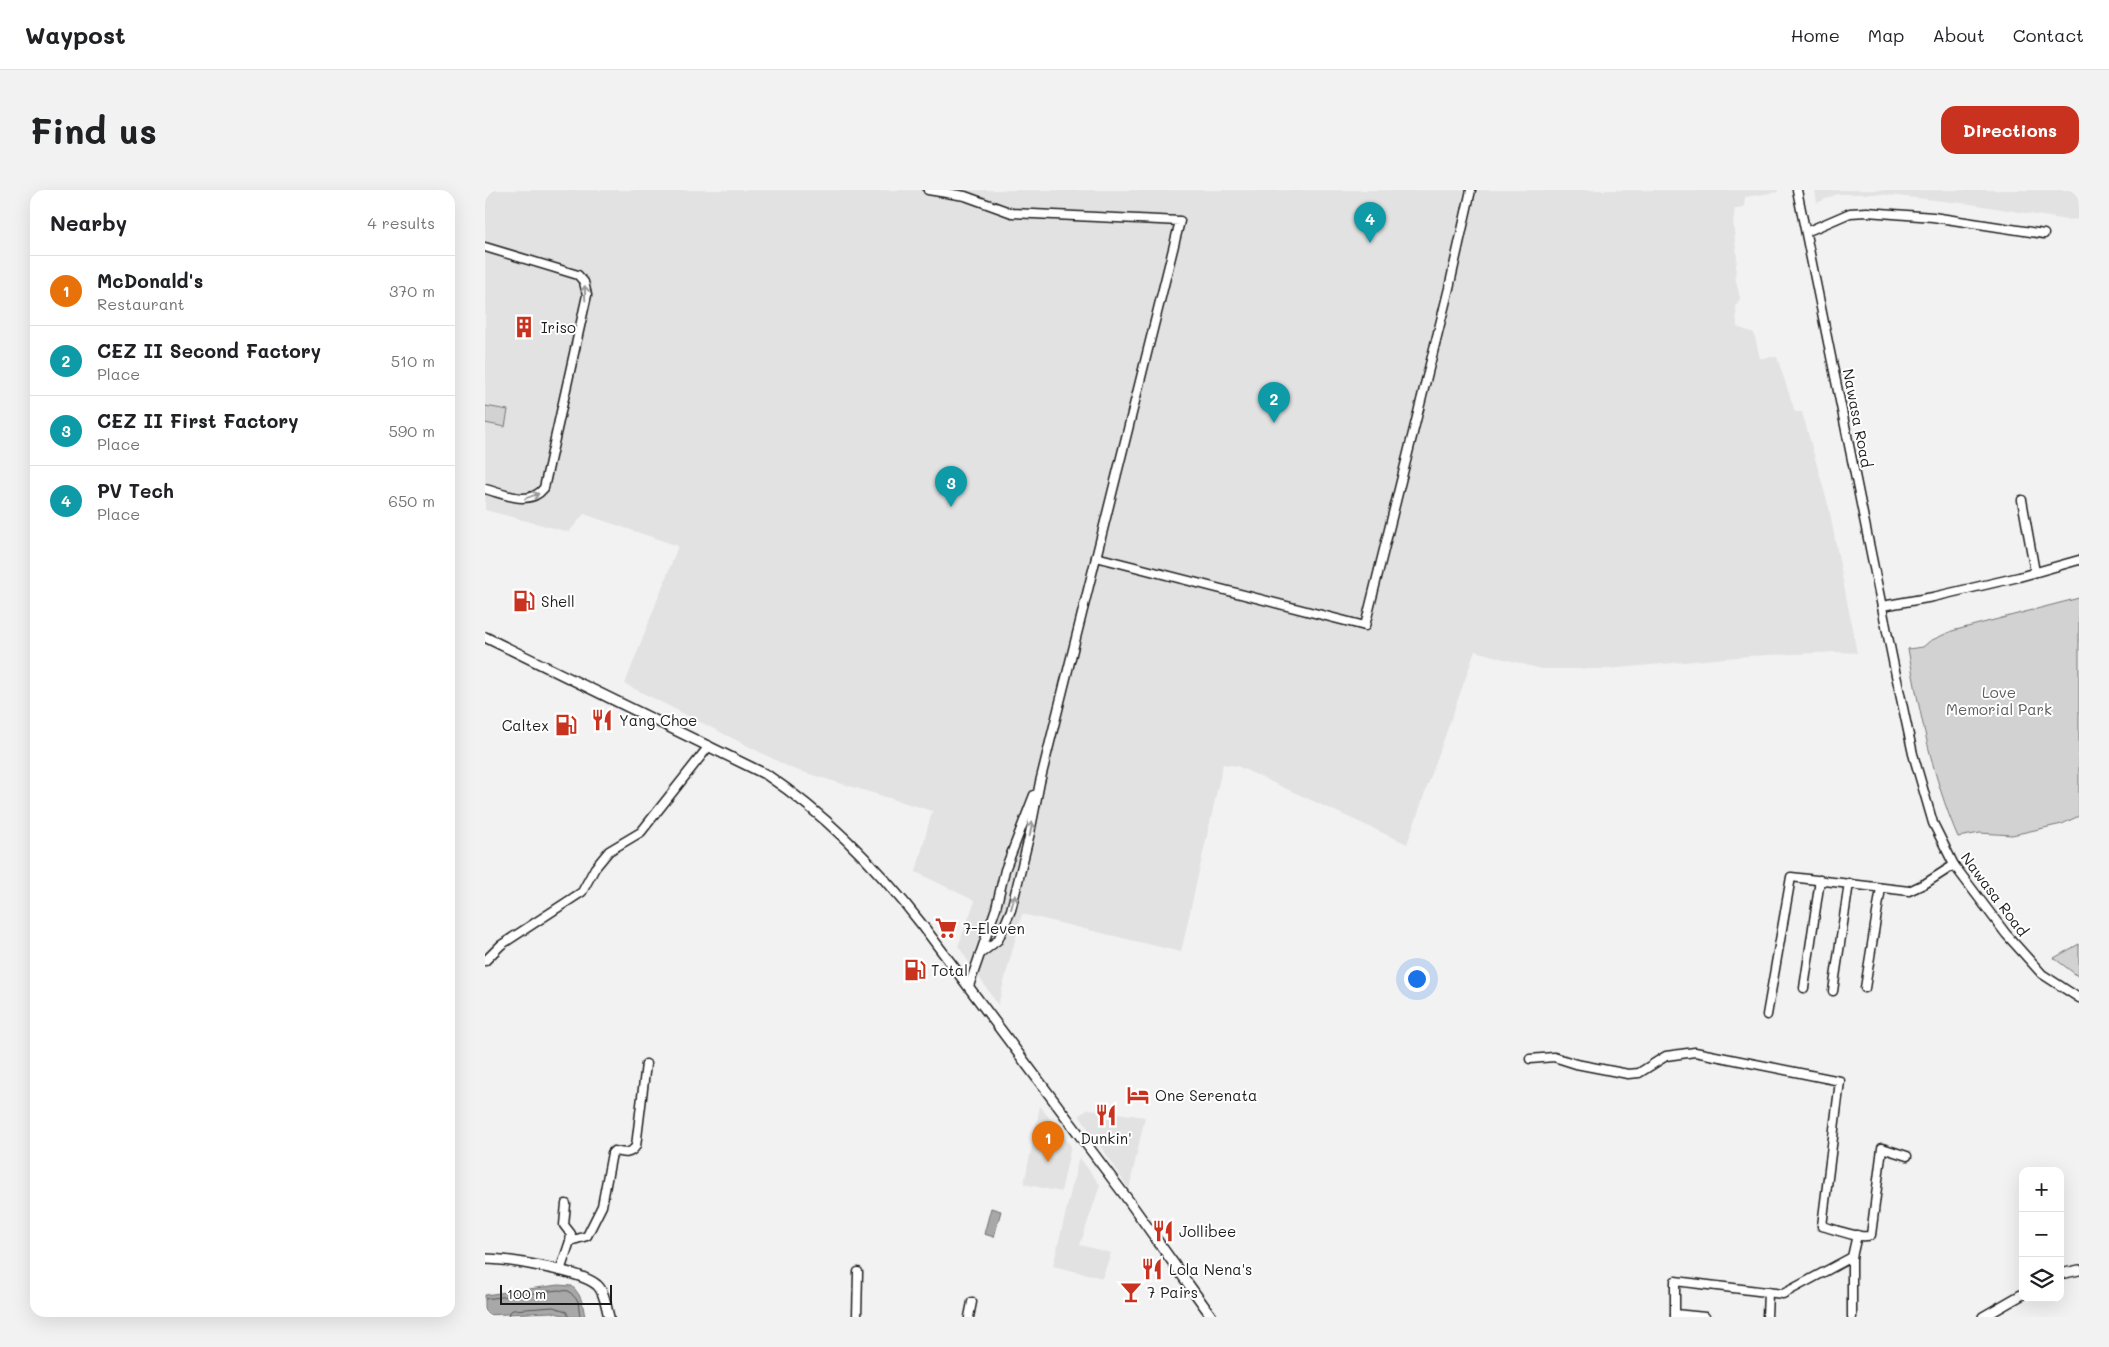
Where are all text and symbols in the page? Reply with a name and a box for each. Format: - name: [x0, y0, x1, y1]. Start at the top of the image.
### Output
- text: Waypost: [25, 19, 126, 50]
- text: Home: [1791, 23, 1840, 47]
- text: Map: [1868, 23, 1904, 47]
- text: About: [1932, 23, 1985, 47]
- text: Contact: [2013, 23, 2084, 47]
- button: Directions: [1941, 106, 2079, 154]
- text: Find us: [30, 107, 157, 153]
- pin: 4: [1354, 202, 1386, 243]
- text: Nearby: [50, 209, 127, 236]
- text: 4 results: [367, 212, 435, 233]
- text: McDonald's: [97, 268, 203, 293]
- text: 1: [62, 280, 70, 301]
- text: 370 m: [389, 280, 435, 301]
- one-way arrow: [580, 286, 590, 302]
- text: Restaurant: [97, 293, 185, 314]
- building icon: Iriso: [511, 314, 537, 340]
- place label: Iriso: [541, 317, 576, 337]
- text: CEZ II Second Factory: [97, 338, 321, 363]
- text: 2: [62, 350, 70, 371]
- text: 510 m: [391, 350, 435, 371]
- text: Place: [97, 363, 140, 384]
- street label: Nawasa Road: [1839, 367, 1877, 469]
- pin: 2: [1258, 382, 1290, 423]
- text: CEZ II First Factory: [97, 408, 299, 433]
- text: 3: [61, 420, 71, 441]
- text: 590 m: [388, 420, 435, 441]
- text: Place: [97, 433, 140, 454]
- pin: 3: [935, 466, 967, 507]
- text: PV Tech: [97, 478, 174, 503]
- text: 4: [61, 490, 71, 511]
- text: 650 m: [388, 490, 435, 511]
- one-way arrow: [524, 491, 539, 500]
- text: Place: [97, 503, 140, 524]
- fuel station icon: Shell: [511, 588, 537, 614]
- place label: Shell: [541, 591, 575, 611]
- park label: Love Memorial Park: [1946, 682, 2052, 719]
- restaurant icon: Yang Choe: [589, 707, 615, 733]
- place label: Yang Choe: [619, 710, 697, 730]
- fuel station icon: Caltex: [553, 712, 579, 738]
- place label: Caltex: [502, 715, 549, 735]
- one-way arrow: [1027, 821, 1036, 837]
- street label: Nawasa Road: [1957, 848, 2033, 940]
- one-way arrow: [1009, 895, 1019, 911]
- supermarket icon: 7-Eleven: [933, 915, 959, 941]
- place label: 7-Eleven: [963, 918, 1025, 938]
- fuel station icon: Total: [902, 957, 928, 983]
- place label: Total: [931, 960, 968, 980]
- your location: [1404, 966, 1430, 992]
- hotel icon: One Serenata: [1125, 1082, 1151, 1108]
- place label: One Serenata: [1155, 1085, 1257, 1105]
- restaurant icon: Dunkin': [1093, 1102, 1119, 1128]
- pin: 1: [1032, 1121, 1064, 1162]
- place label: Dunkin': [1080, 1128, 1132, 1148]
- map controls: [2019, 1167, 2064, 1302]
- button: +: [2019, 1167, 2064, 1212]
- button: −: [2019, 1212, 2064, 1257]
- restaurant icon: Jollibee: [1150, 1218, 1176, 1244]
- place label: Jollibee: [1179, 1221, 1236, 1241]
- restaurant icon: Lola Nena's: [1139, 1256, 1165, 1282]
- button: layers: [2019, 1257, 2064, 1302]
- place label: Lola Nena's: [1169, 1259, 1252, 1279]
- bar icon: 7 Pairs: [1118, 1279, 1144, 1305]
- scale bar: [500, 1282, 613, 1305]
- place label: 7 Pairs: [1147, 1282, 1198, 1302]
- text: 100 m: [507, 1284, 546, 1303]

